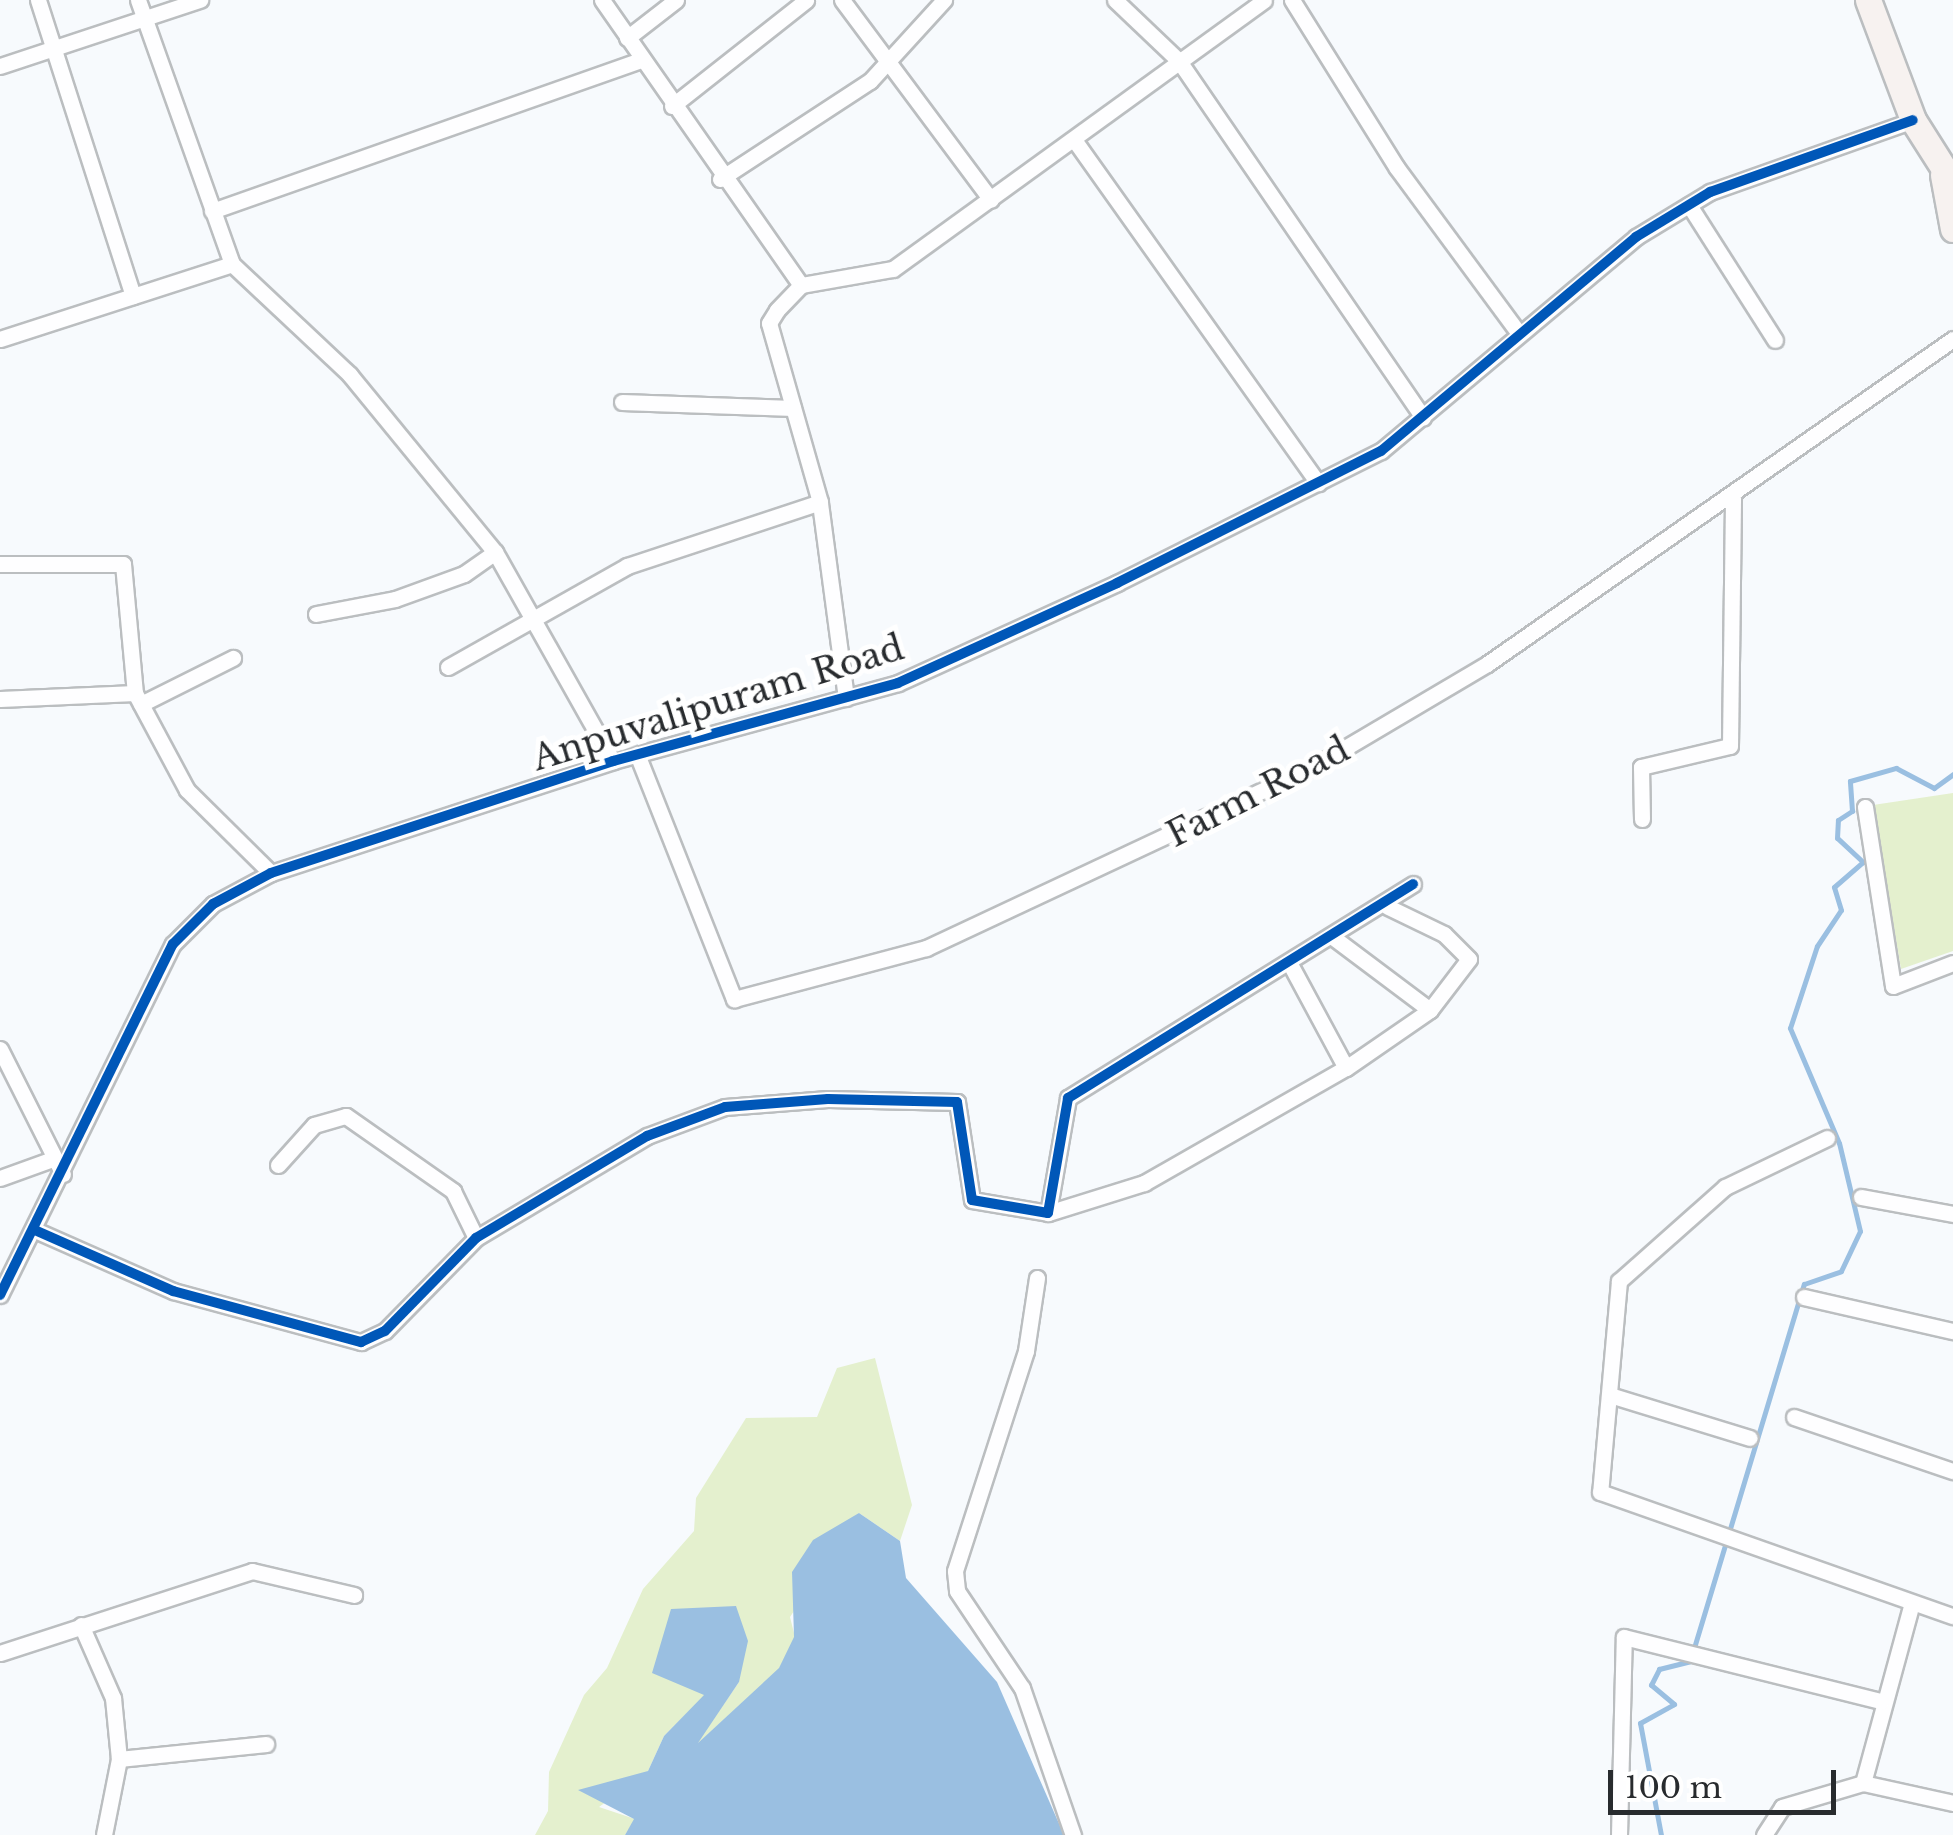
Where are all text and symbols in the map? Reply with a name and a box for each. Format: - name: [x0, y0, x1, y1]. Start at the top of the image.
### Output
- street label: Anpuvalipuram Road: [527, 626, 909, 780]
- street label: Farm Road: [1160, 728, 1356, 856]
- scale bar: [1613, 1750, 1840, 1812]
- text: 100 m: [1625, 1769, 1722, 1806]

